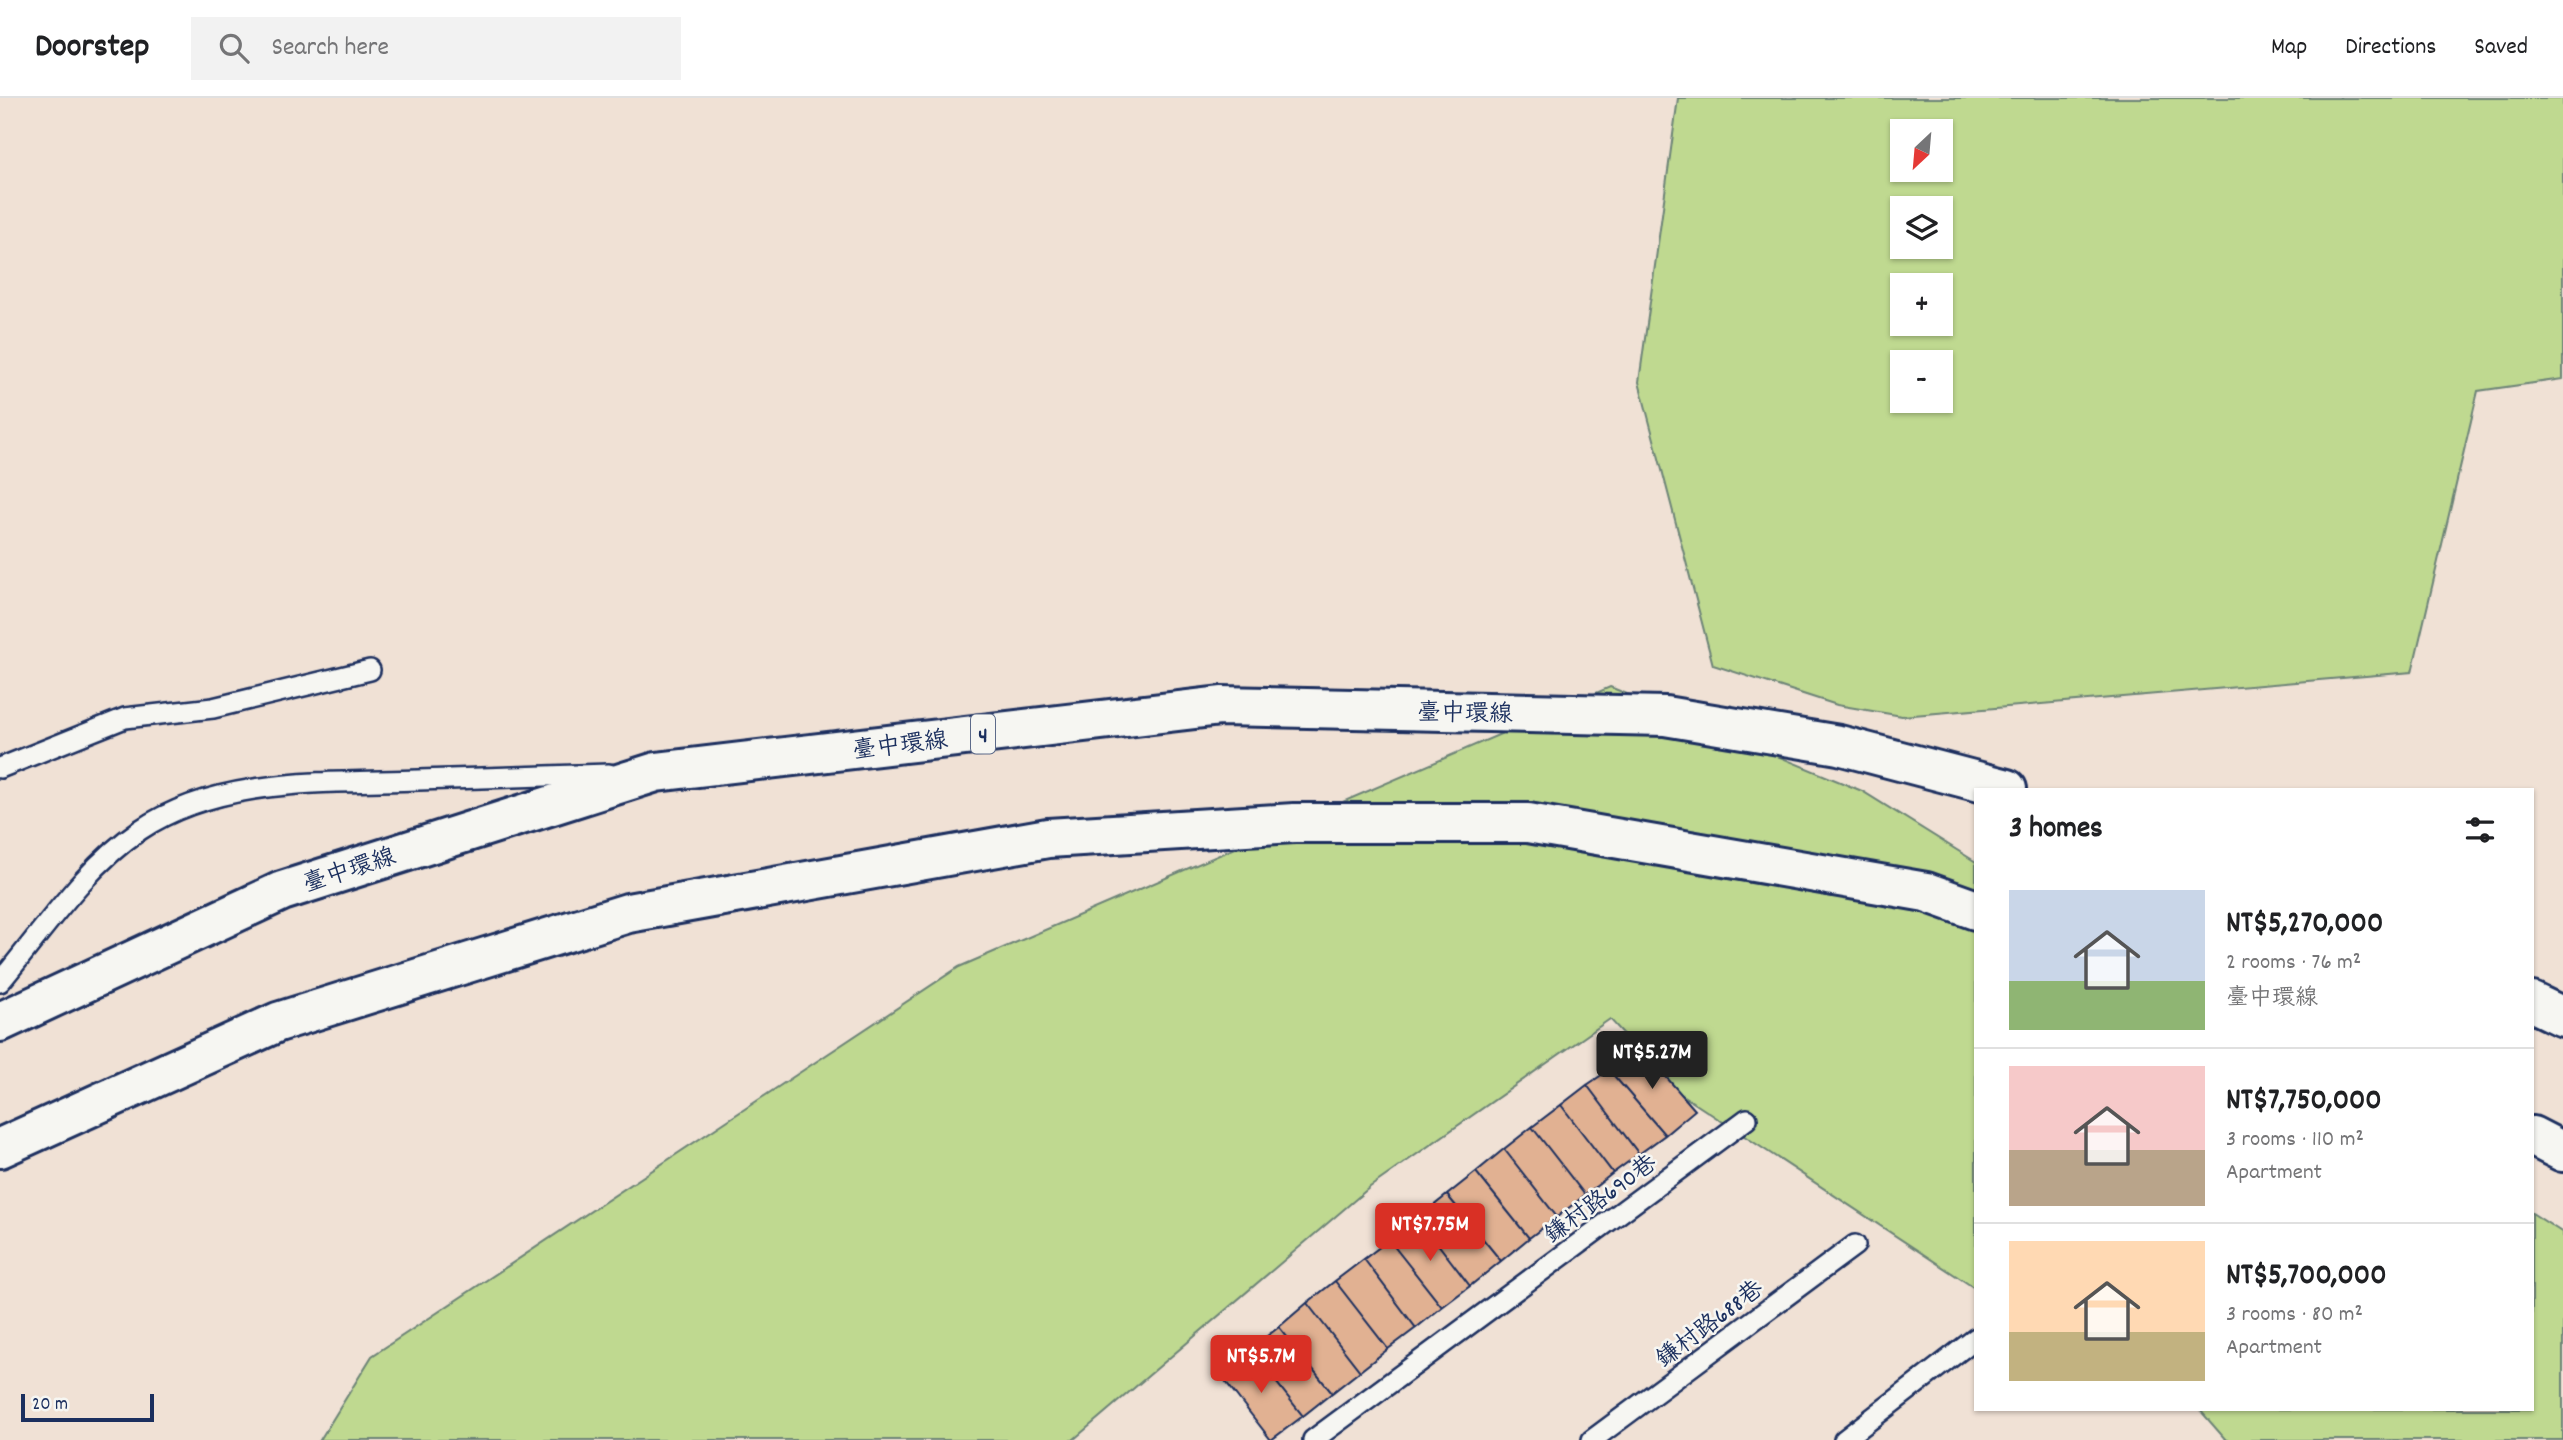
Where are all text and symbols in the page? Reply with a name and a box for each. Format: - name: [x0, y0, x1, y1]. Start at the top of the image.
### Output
- search box: [191, 17, 681, 80]
- text: Doorstep: [35, 25, 149, 72]
- icon: search: [215, 29, 253, 67]
- text: Search here: [271, 30, 389, 67]
- text: Map: [2271, 31, 2307, 65]
- text: Directions: [2345, 31, 2436, 65]
- text: Saved: [2474, 31, 2528, 65]
- north arrow: [1890, 119, 1953, 182]
- map controls: [1890, 119, 1953, 413]
- button: layers: [1890, 196, 1953, 259]
- button: +: [1890, 273, 1953, 336]
- button: −: [1890, 350, 1953, 413]
- street label: 臺中環線: [1417, 697, 1513, 733]
- road number: 4: [971, 714, 995, 754]
- street label: 臺中環線: [851, 724, 950, 770]
- text: 3 homes: [2009, 809, 2103, 852]
- icon: filters: [2461, 811, 2499, 849]
- street label: 臺中環線: [299, 841, 401, 903]
- text: NT$5,270,000: [2226, 904, 2383, 947]
- icon: home: [2065, 918, 2149, 1002]
- text: 2 rooms · 76 m²: [2226, 947, 2361, 980]
- text: 臺中環線: [2226, 983, 2318, 1016]
- pin: NT$5.27M: [1580, 1032, 1724, 1091]
- text: NT$5.27M: [1612, 1037, 1692, 1070]
- text: NT$7,750,000: [2226, 1081, 2382, 1124]
- icon: home: [2065, 1094, 2149, 1178]
- text: 3 rooms · 110 m²: [2226, 1124, 2364, 1157]
- street label: 鎌村路690巷: [1538, 1148, 1665, 1253]
- text: Apartment: [2226, 1157, 2322, 1190]
- pin: NT$7.75M: [1358, 1204, 1502, 1263]
- text: NT$7.75M: [1391, 1209, 1469, 1242]
- text: NT$5,700,000: [2226, 1256, 2387, 1299]
- icon: home: [2065, 1269, 2149, 1353]
- street label: 鎌村路688巷: [1650, 1274, 1772, 1377]
- text: 3 rooms · 80 m²: [2226, 1299, 2363, 1332]
- text: Apartment: [2226, 1332, 2322, 1365]
- pin: NT$5.7M: [1196, 1336, 1326, 1395]
- text: NT$5.7M: [1227, 1341, 1295, 1374]
- scale bar: [21, 1391, 154, 1423]
- text: 20 m: [32, 1392, 68, 1419]

